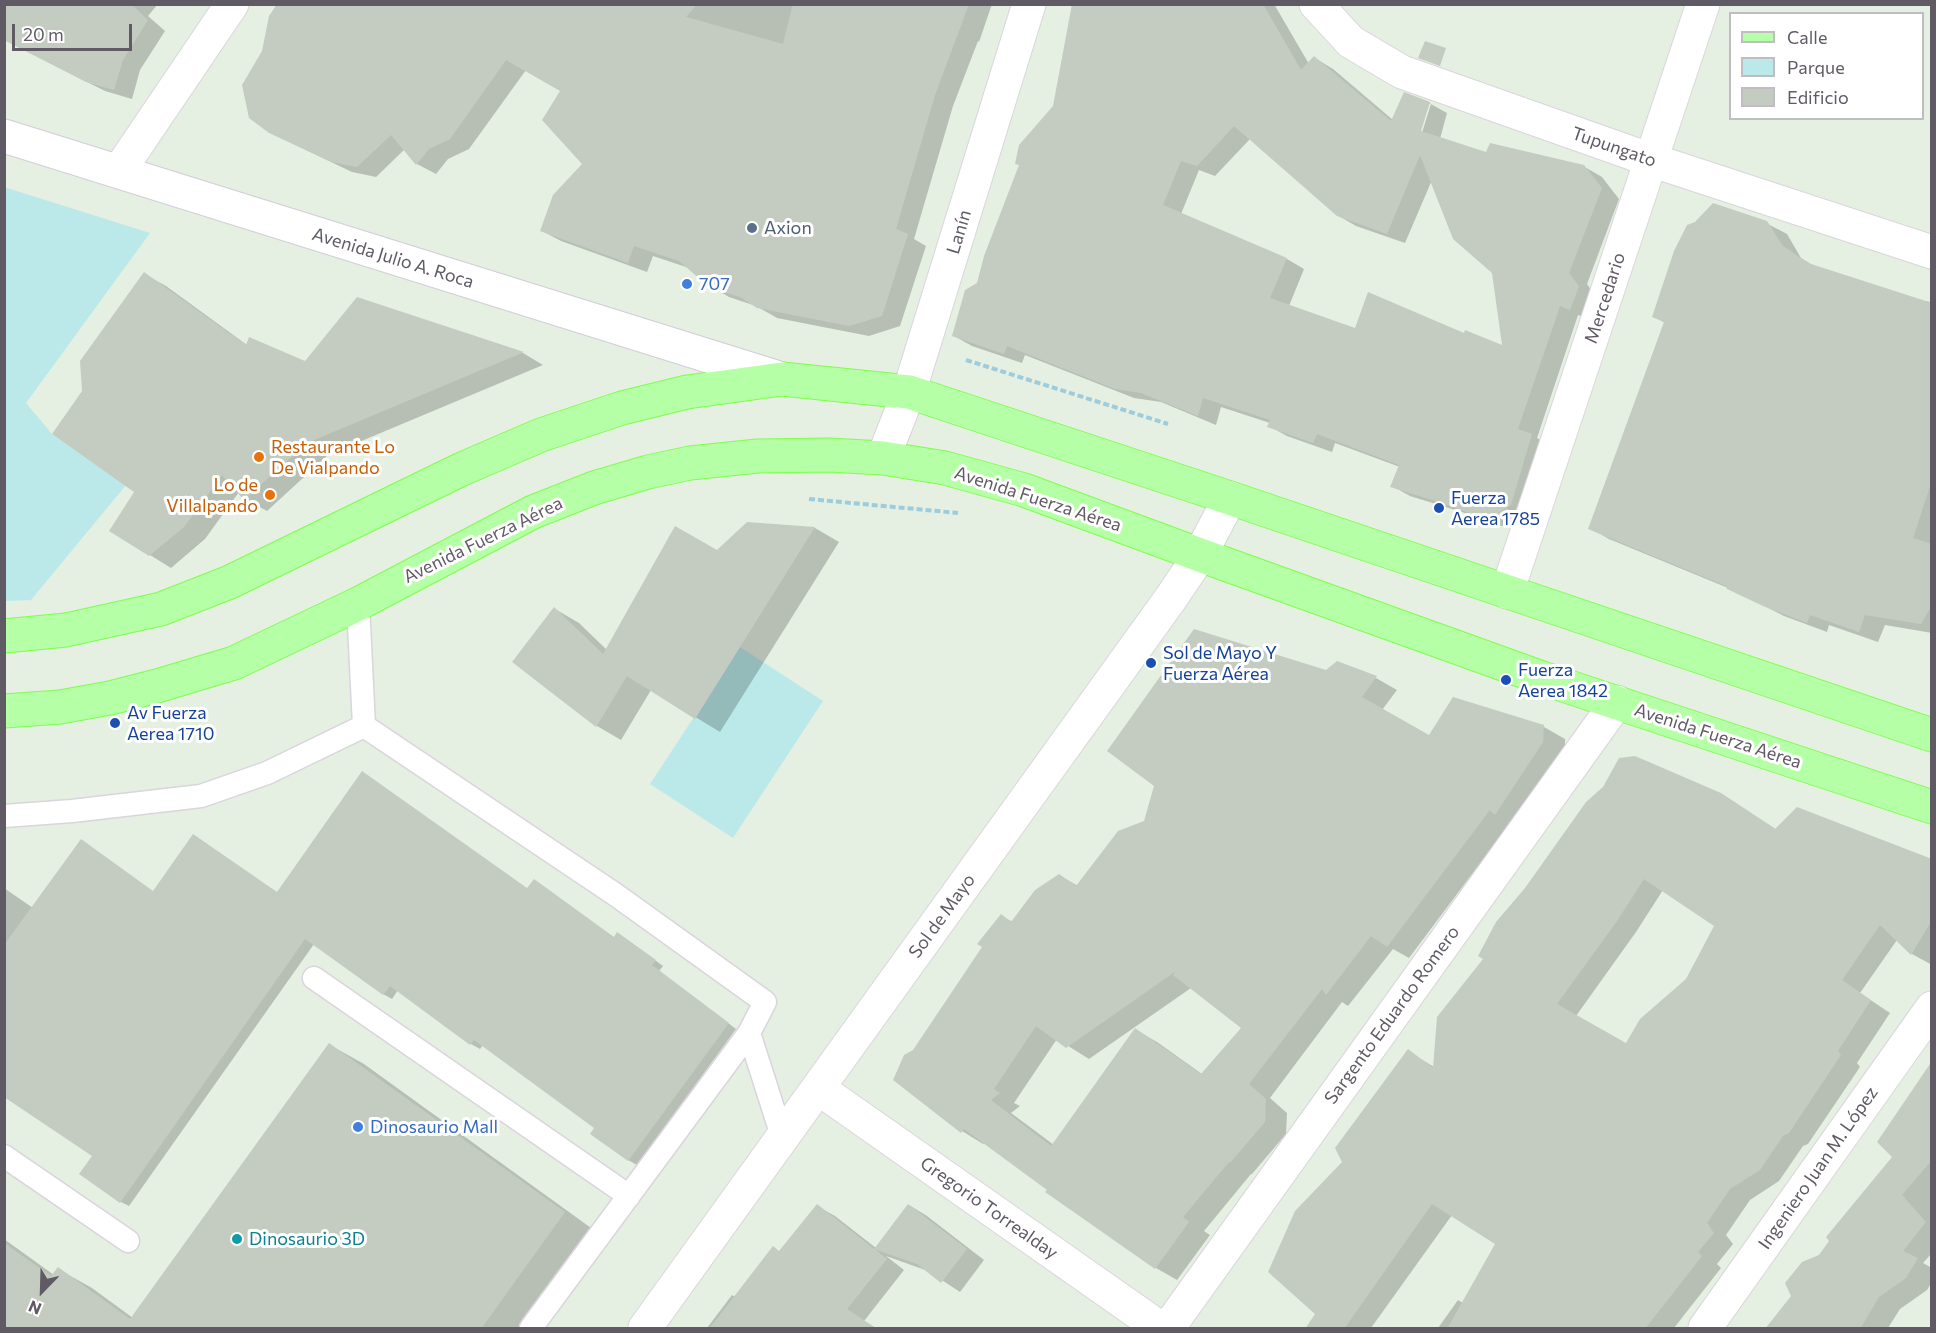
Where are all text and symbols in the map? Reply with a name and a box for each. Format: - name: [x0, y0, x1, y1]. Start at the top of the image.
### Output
- scale bar: [15, 12, 135, 50]
- legend: [1729, 12, 1924, 120]
- text: 20 m: [23, 23, 64, 45]
- text: Calle: [1787, 26, 1827, 48]
- text: Parque: [1787, 56, 1845, 78]
- text: Edificio: [1787, 86, 1849, 108]
- street label: Tupungato: [1569, 122, 1659, 172]
- street label: Lanín: [942, 207, 976, 257]
- place label: Axion: [764, 217, 812, 239]
- marker: Axion: [745, 221, 759, 235]
- street label: Avenida Julio A. Roca: [310, 223, 476, 293]
- street label: Mercedario: [1580, 250, 1630, 346]
- place label: 707: [699, 273, 730, 295]
- marker: 707: [680, 277, 694, 291]
- place label: Restaurante Lo De Vialpando: [271, 436, 395, 478]
- marker: Restaurante Lo De Vialpando: [252, 450, 266, 464]
- street label: Avenida Fuerza Aérea: [952, 462, 1124, 536]
- place label: Lo de Villalpando: [166, 474, 258, 516]
- place label: Fuerza Aerea 1785: [1451, 487, 1540, 530]
- marker: Lo de Villalpando: [263, 488, 277, 502]
- street label: Avenida Fuerza Aérea: [400, 492, 566, 588]
- marker: Fuerza Aerea 1785: [1432, 501, 1446, 515]
- place label: Sol de Mayo Y Fuerza Aérea: [1163, 642, 1277, 684]
- marker: Sol de Mayo Y Fuerza Aérea: [1144, 656, 1158, 670]
- place label: Fuerza Aerea 1842: [1518, 659, 1608, 702]
- marker: Fuerza Aerea 1842: [1499, 673, 1513, 687]
- street label: Avenida Fuerza Aérea: [1632, 699, 1804, 773]
- place label: Av Fuerza Aerea 1710: [127, 702, 214, 744]
- marker: Av Fuerza Aerea 1710: [108, 716, 122, 730]
- street label: Sol de Mayo: [904, 870, 980, 962]
- street label: Sargento Eduardo Romero: [1320, 922, 1464, 1108]
- street label: Ingeniero Juan M. López: [1754, 1083, 1882, 1253]
- place label: Dinosaurio Mall: [370, 1116, 498, 1138]
- marker: Dinosaurio Mall: [351, 1120, 365, 1134]
- street label: Gregorio Torrealday: [916, 1152, 1062, 1264]
- place label: Dinosaurio 3D: [249, 1228, 365, 1250]
- marker: Dinosaurio 3D: [230, 1232, 244, 1246]
- north arrow: [12, 1261, 72, 1321]
- text: N: [26, 1297, 44, 1319]

